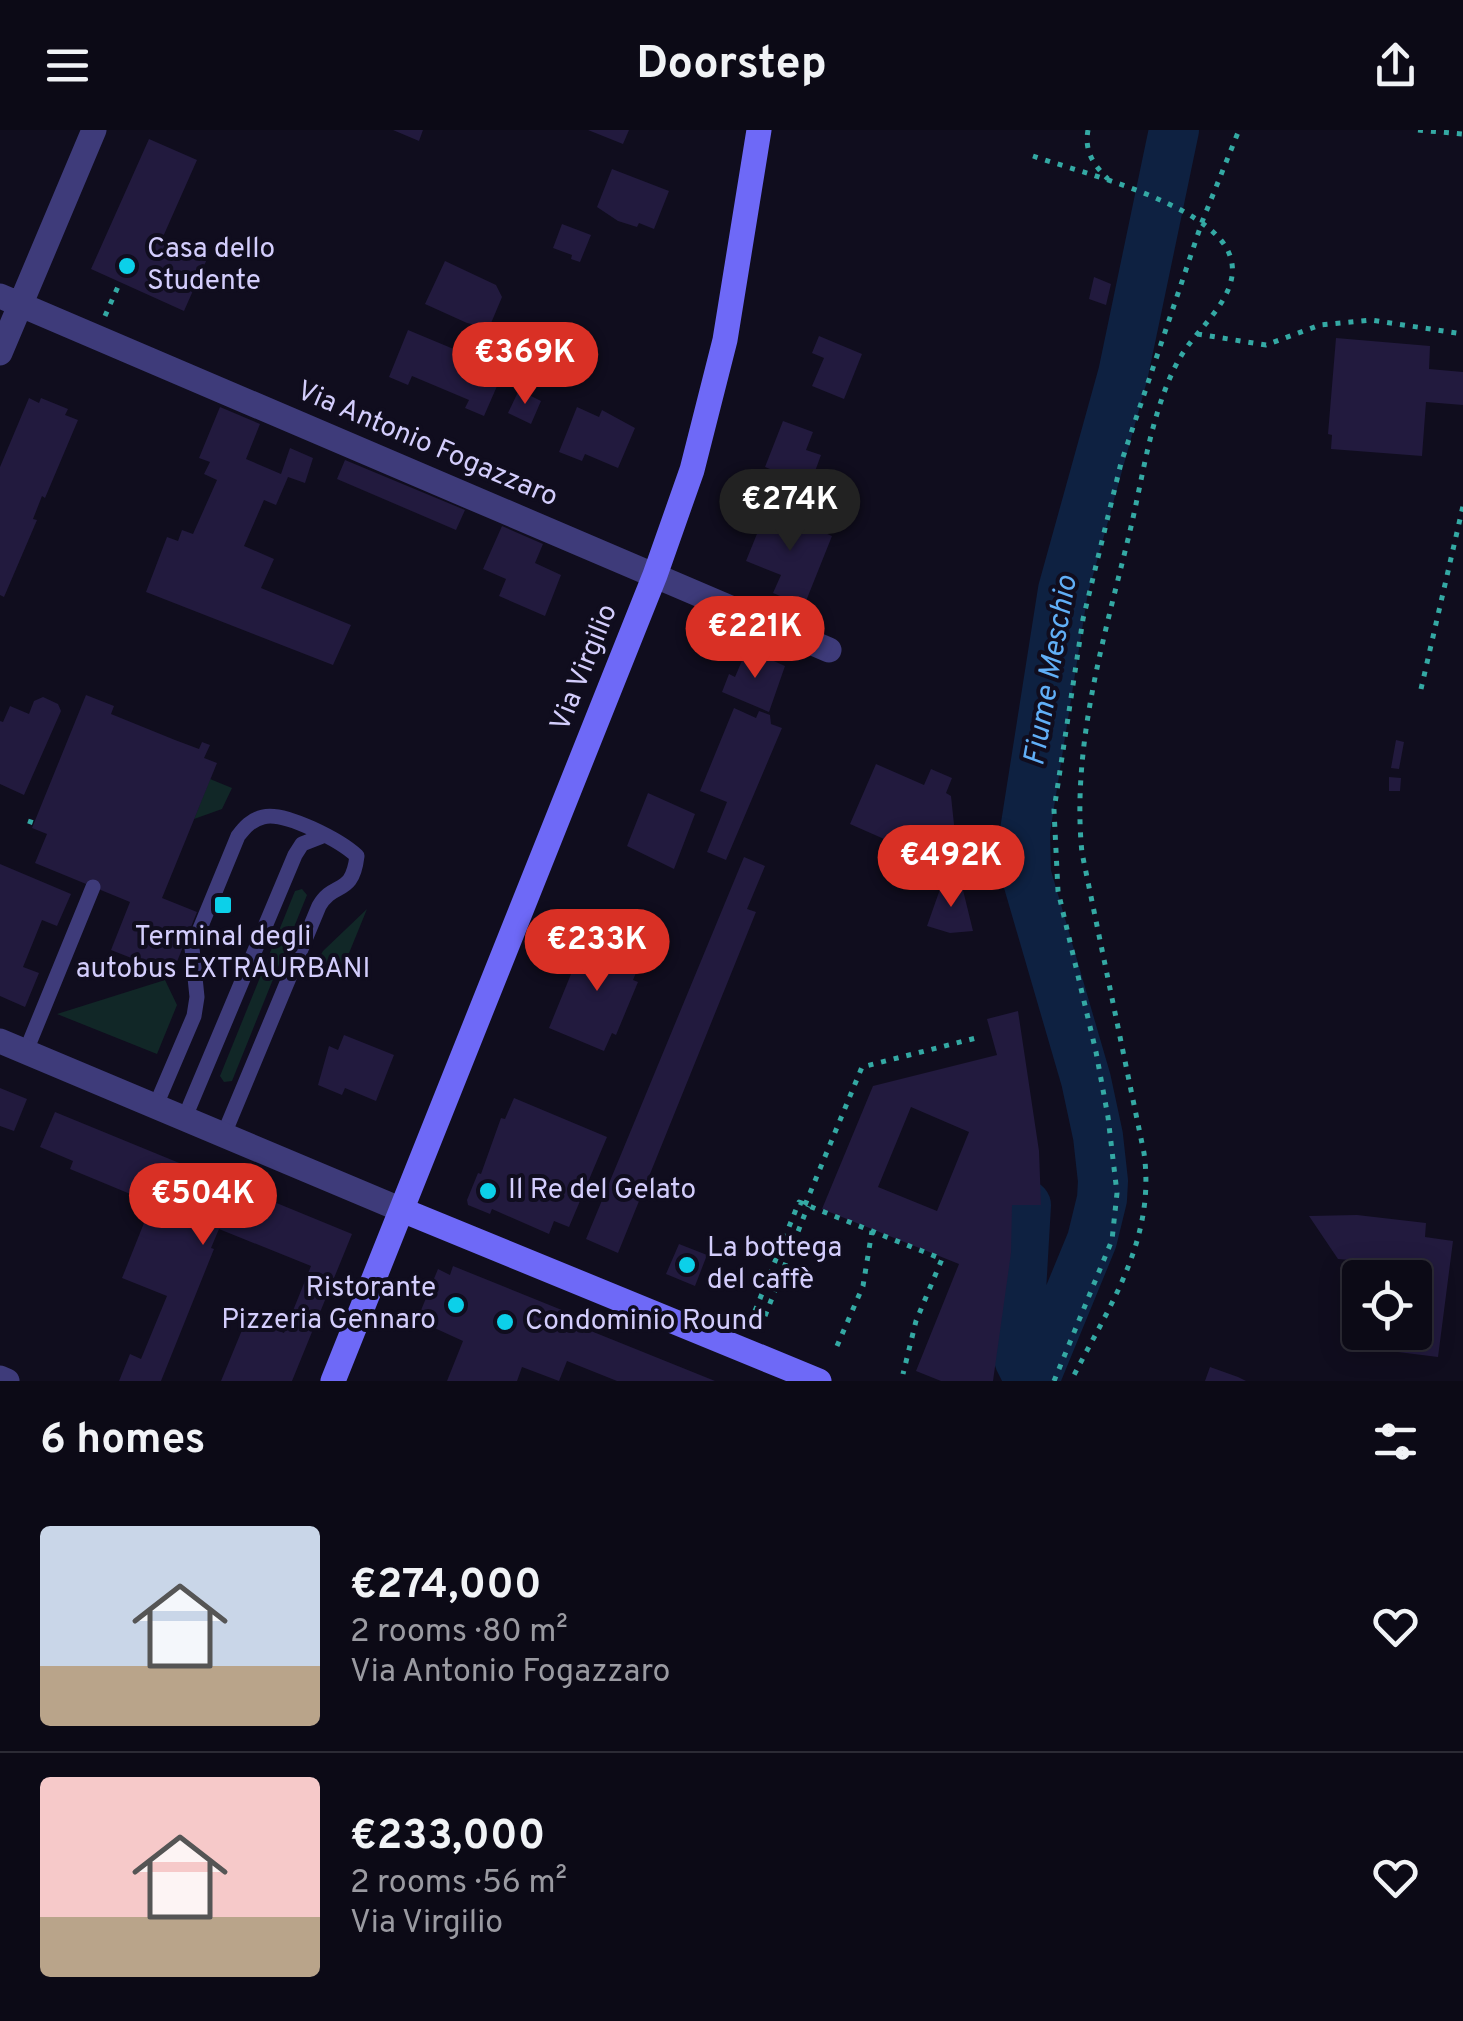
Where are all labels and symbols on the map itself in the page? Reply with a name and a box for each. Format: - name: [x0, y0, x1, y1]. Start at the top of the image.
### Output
- place label: Casa dello Studente: [147, 232, 275, 300]
- marker: Casa dello Studente: [116, 255, 138, 277]
- pin: €369K: [455, 322, 595, 407]
- street label: Via Antonio Fogazzaro: [291, 374, 563, 516]
- pin: €274K: [720, 469, 860, 554]
- water label: Fiume Meschio: [1017, 573, 1087, 769]
- pin: €221K: [685, 596, 825, 681]
- street label: Via Virgilio: [543, 599, 627, 737]
- pin: €492K: [881, 825, 1021, 910]
- marker: Terminal degli autobus EXTRAURBANI: [212, 894, 234, 916]
- pin: €233K: [527, 909, 667, 994]
- place label: Terminal degli autobus EXTRAURBANI: [76, 920, 370, 988]
- pin: €504K: [133, 1163, 273, 1248]
- place label: Il Re del Gelato: [508, 1173, 696, 1209]
- marker: Il Re del Gelato: [477, 1180, 499, 1202]
- place label: La bottega del caffè: [707, 1231, 842, 1299]
- marker: La bottega del caffè: [676, 1254, 698, 1276]
- place label: Ristorante Pizzeria Gennaro: [221, 1271, 436, 1339]
- marker: Ristorante Pizzeria Gennaro: [445, 1294, 467, 1316]
- place label: Condominio Round: [525, 1304, 763, 1340]
- marker: Condominio Round: [494, 1311, 516, 1333]

